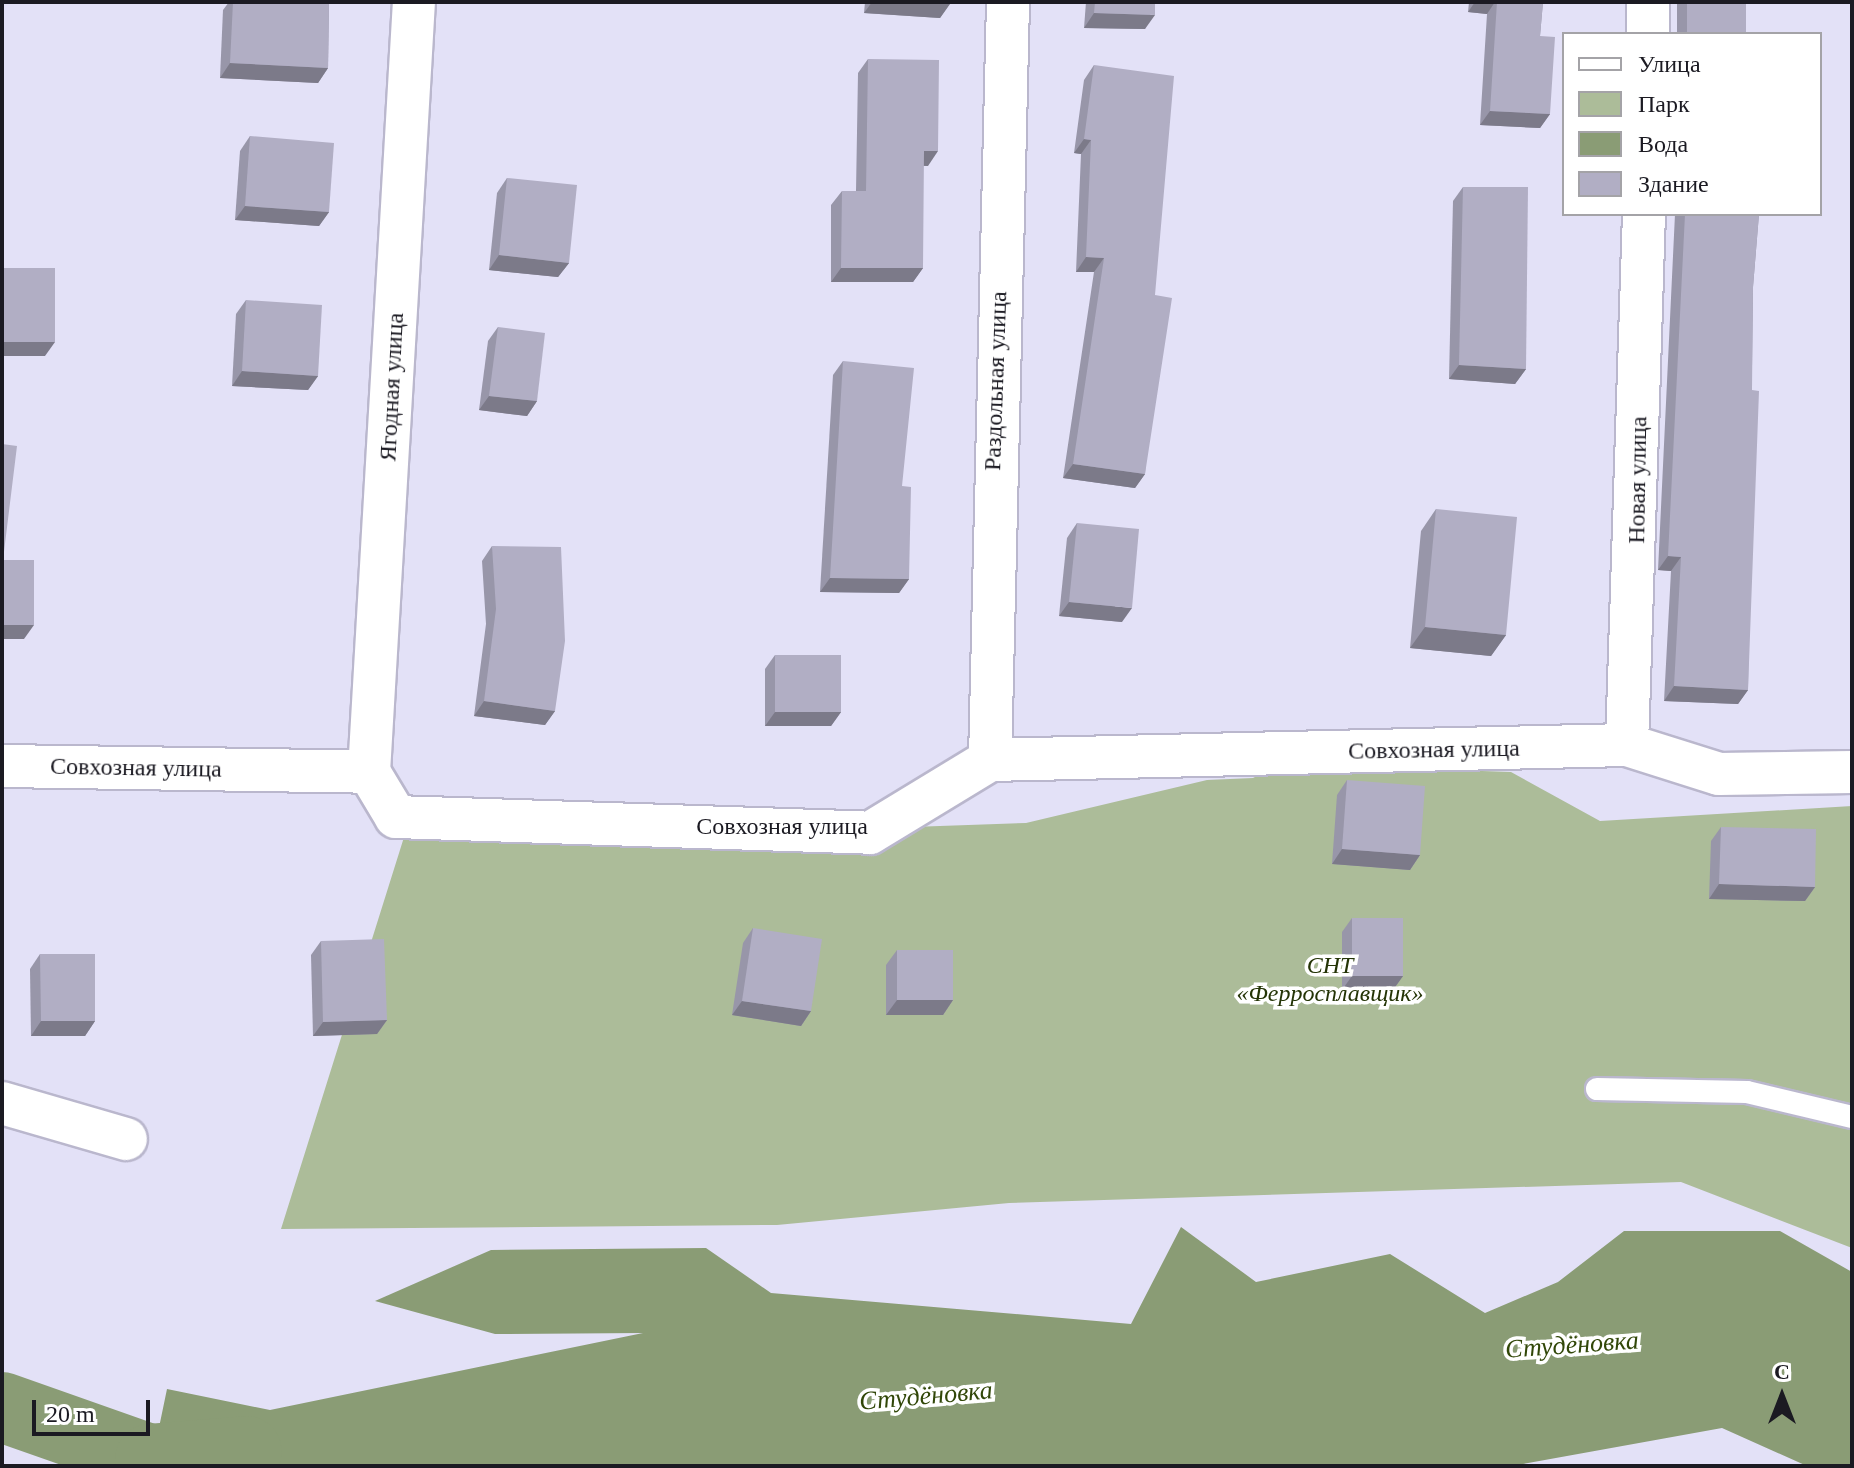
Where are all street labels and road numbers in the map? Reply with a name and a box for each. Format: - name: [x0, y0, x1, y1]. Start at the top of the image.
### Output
- street label: Раздольная улица: [978, 291, 1014, 471]
- street label: Ягодная улица: [374, 312, 410, 462]
- street label: Новая улица: [1622, 416, 1654, 544]
- street label: Совхозная улица: [1348, 734, 1520, 766]
- street label: Совхозная улица: [50, 752, 222, 784]
- street label: Совхозная улица: [696, 813, 868, 841]

